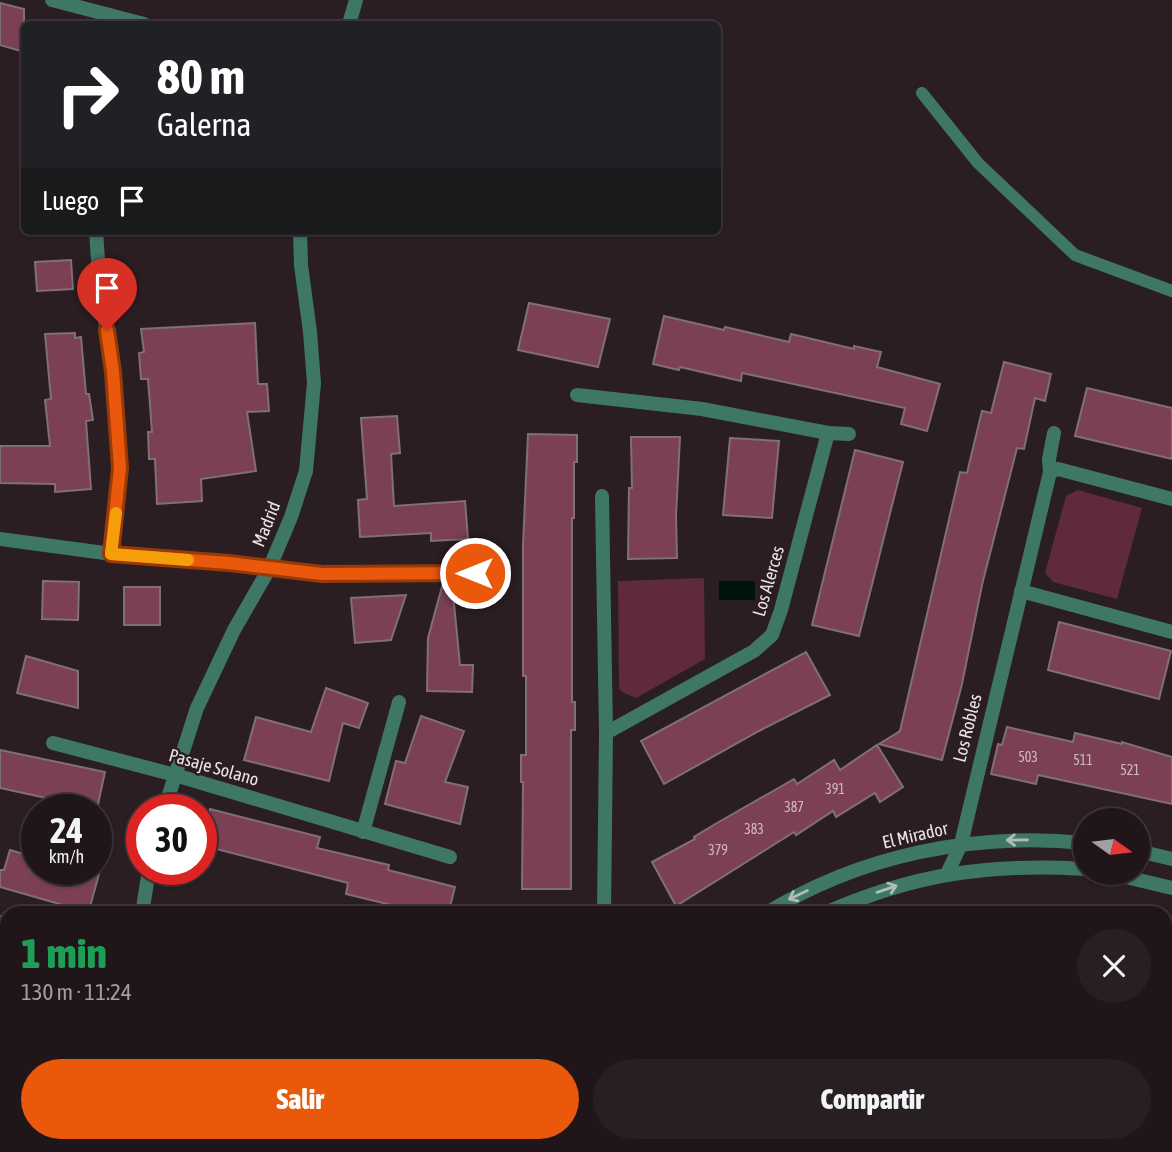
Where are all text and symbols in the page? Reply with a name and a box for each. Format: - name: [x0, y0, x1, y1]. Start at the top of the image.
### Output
- text: 80 m: [157, 48, 245, 104]
- icon: right: [42, 49, 133, 140]
- text: Galerna: [157, 106, 251, 143]
- icon: arrive: [113, 182, 151, 220]
- text: Luego: [42, 186, 99, 216]
- pin: [77, 258, 137, 330]
- icon: arrive: [88, 269, 126, 307]
- street label: Madrid: [247, 498, 285, 550]
- position arrow: [438, 536, 512, 610]
- street label: Los Alerces: [748, 543, 788, 619]
- street label: Los Robles: [948, 692, 986, 764]
- street label: Pasaje Solano: [167, 744, 261, 790]
- house number: 503: [1018, 749, 1038, 765]
- house number: 511: [1073, 752, 1093, 768]
- house number: 521: [1120, 762, 1140, 778]
- house number: 391: [825, 781, 845, 797]
- speed limit sign: 30: [126, 794, 217, 885]
- house number: 387: [784, 799, 804, 815]
- north arrow: [1073, 808, 1150, 886]
- map controls: [1073, 808, 1150, 885]
- text: 24: [50, 810, 83, 850]
- street label: El Mirador: [880, 817, 951, 853]
- house number: 383: [744, 821, 764, 837]
- one-way arrow: [1006, 833, 1029, 847]
- house number: 379: [708, 842, 728, 858]
- text: km/h: [49, 846, 84, 867]
- one-way arrow: [875, 882, 897, 894]
- one-way arrow: [788, 889, 809, 902]
- text: 1 min: [21, 929, 107, 977]
- button: close: [1077, 929, 1151, 1003]
- text: 130 m · 11:24: [21, 979, 132, 1005]
- button: Salir: [21, 1059, 579, 1139]
- button: Compartir: [593, 1059, 1151, 1139]

